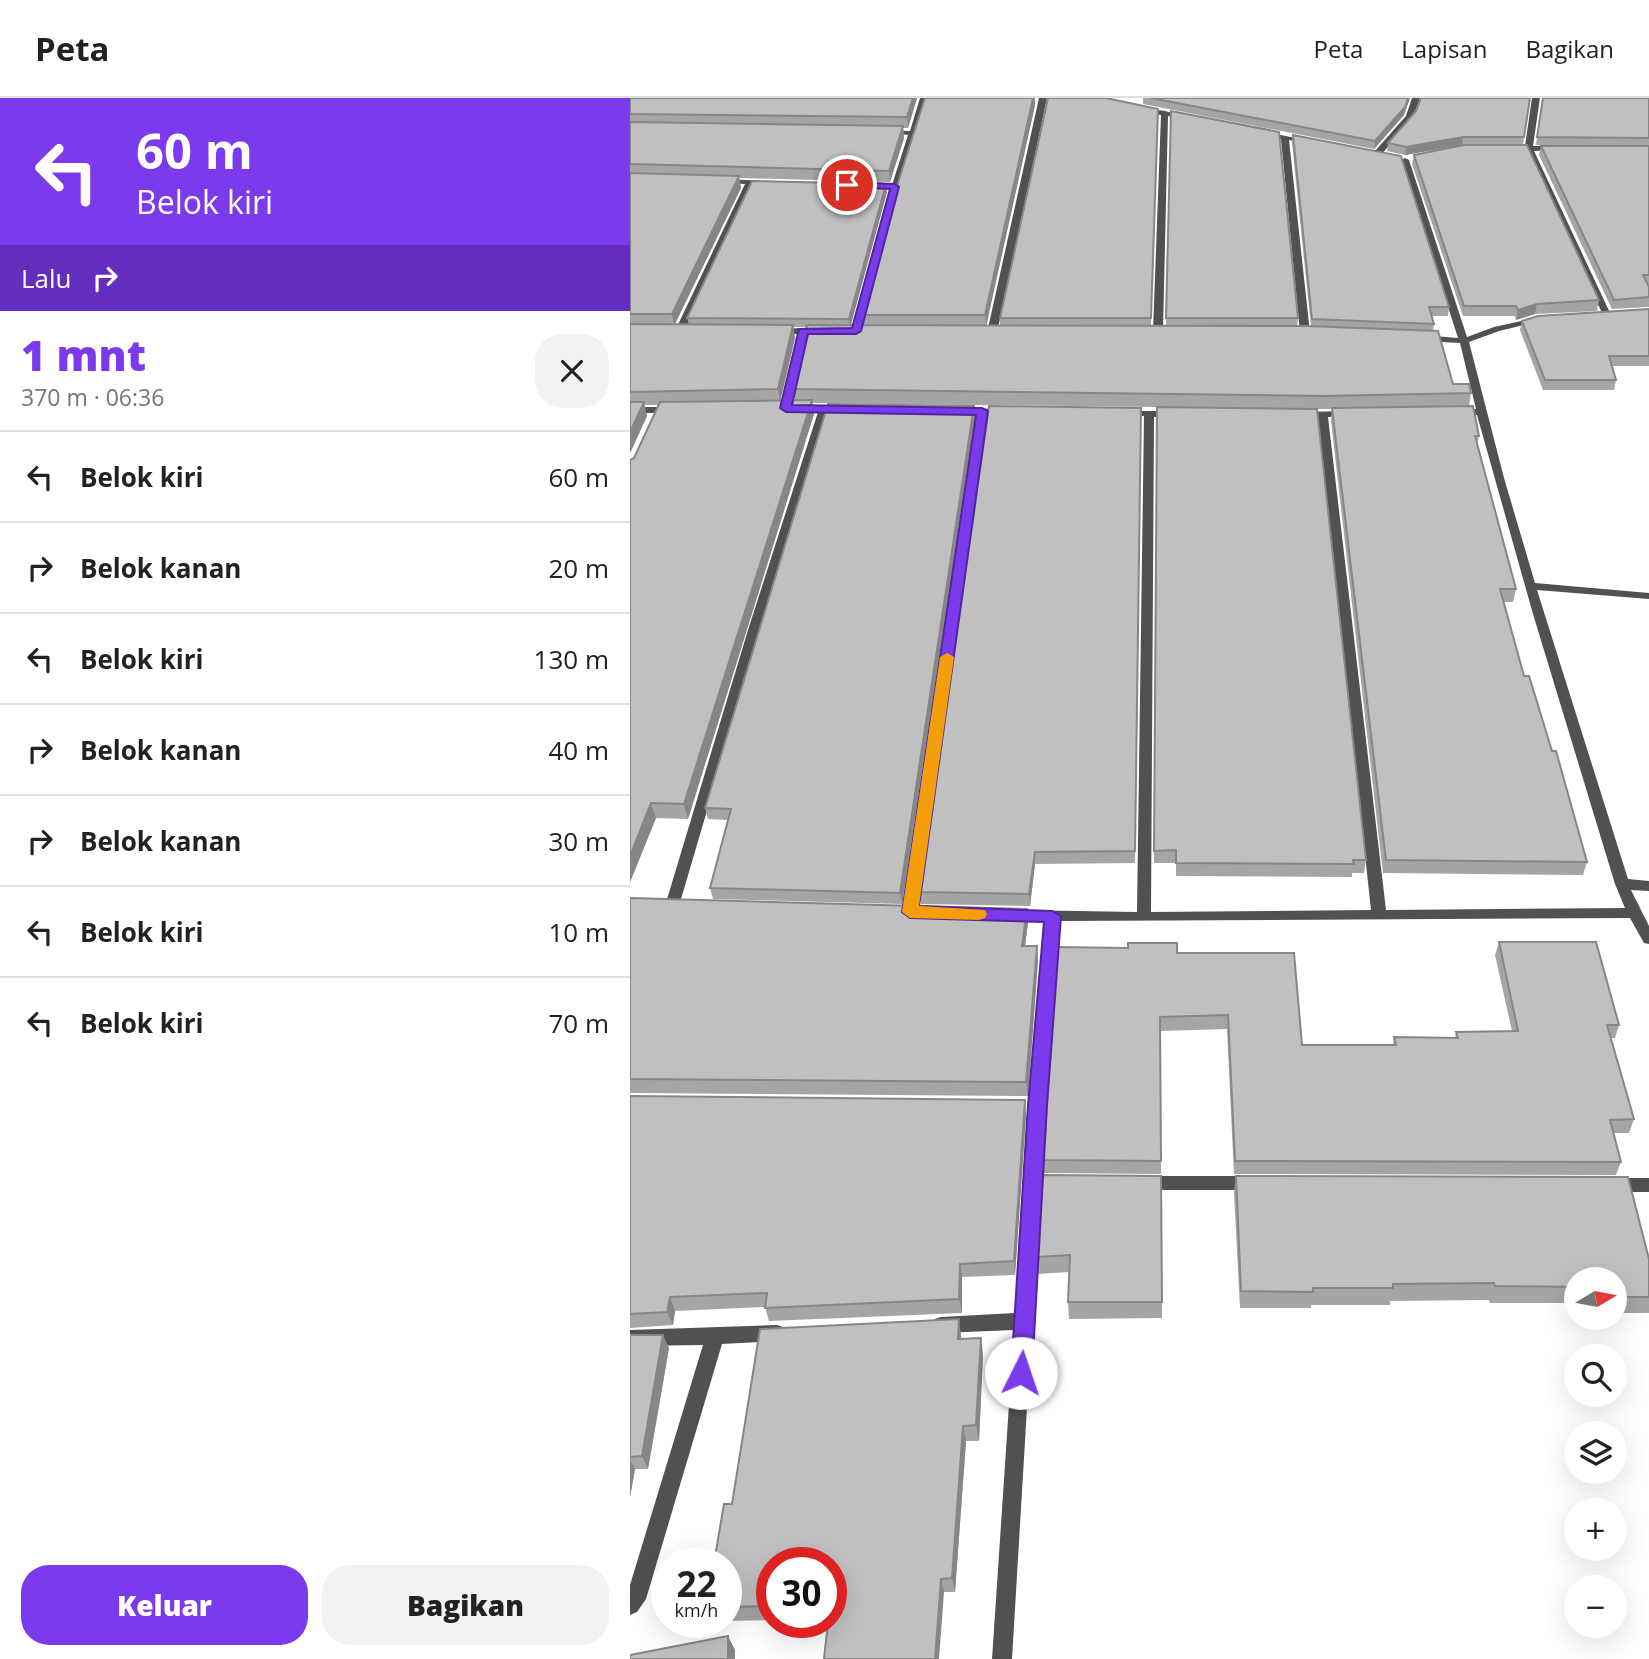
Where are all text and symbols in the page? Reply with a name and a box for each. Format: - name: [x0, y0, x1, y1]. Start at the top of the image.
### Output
- text: Peta: [35, 26, 109, 71]
- text: Peta: [1313, 32, 1363, 65]
- text: Lapisan: [1401, 32, 1487, 65]
- text: Bagikan: [1525, 32, 1614, 65]
- text: 60 m: [136, 117, 253, 183]
- icon: left: [21, 126, 112, 217]
- pin: [817, 155, 877, 215]
- icon: arrive: [828, 166, 866, 204]
- text: Belok kiri: [136, 180, 273, 223]
- icon: right: [86, 259, 124, 297]
- text: Lalu: [21, 260, 72, 296]
- text: 1 mnt: [21, 326, 146, 383]
- button: close: [535, 334, 609, 408]
- text: 370 m · 06:36: [21, 381, 164, 413]
- icon: left: [21, 458, 59, 496]
- text: Belok kiri: [80, 459, 204, 495]
- text: 60 m: [548, 459, 609, 495]
- icon: right: [21, 549, 59, 587]
- text: Belok kanan: [80, 550, 241, 586]
- text: 20 m: [548, 550, 609, 586]
- icon: left: [21, 640, 59, 678]
- text: Belok kiri: [80, 641, 204, 677]
- text: 130 m: [534, 641, 609, 677]
- icon: right: [21, 731, 59, 769]
- text: Belok kanan: [80, 732, 241, 768]
- text: 40 m: [548, 732, 609, 768]
- icon: right: [21, 822, 59, 860]
- text: Belok kanan: [80, 823, 241, 859]
- text: 30 m: [548, 823, 609, 859]
- icon: left: [21, 913, 59, 951]
- text: Belok kiri: [80, 914, 204, 950]
- text: 10 m: [548, 914, 609, 950]
- icon: left: [21, 1004, 59, 1042]
- text: Belok kiri: [80, 1005, 204, 1041]
- text: 70 m: [548, 1005, 609, 1041]
- north arrow: [1564, 1267, 1628, 1330]
- map controls: [1564, 1267, 1627, 1638]
- position arrow: [984, 1336, 1058, 1410]
- button: search: [1564, 1344, 1627, 1407]
- button: layers: [1564, 1421, 1627, 1484]
- button: +: [1564, 1498, 1627, 1561]
- speed limit sign: 30: [756, 1547, 847, 1638]
- text: 22: [676, 1560, 717, 1607]
- button: Keluar: [21, 1565, 308, 1645]
- button: Bagikan: [322, 1565, 609, 1645]
- button: −: [1564, 1575, 1627, 1638]
- text: km/h: [675, 1598, 718, 1622]

